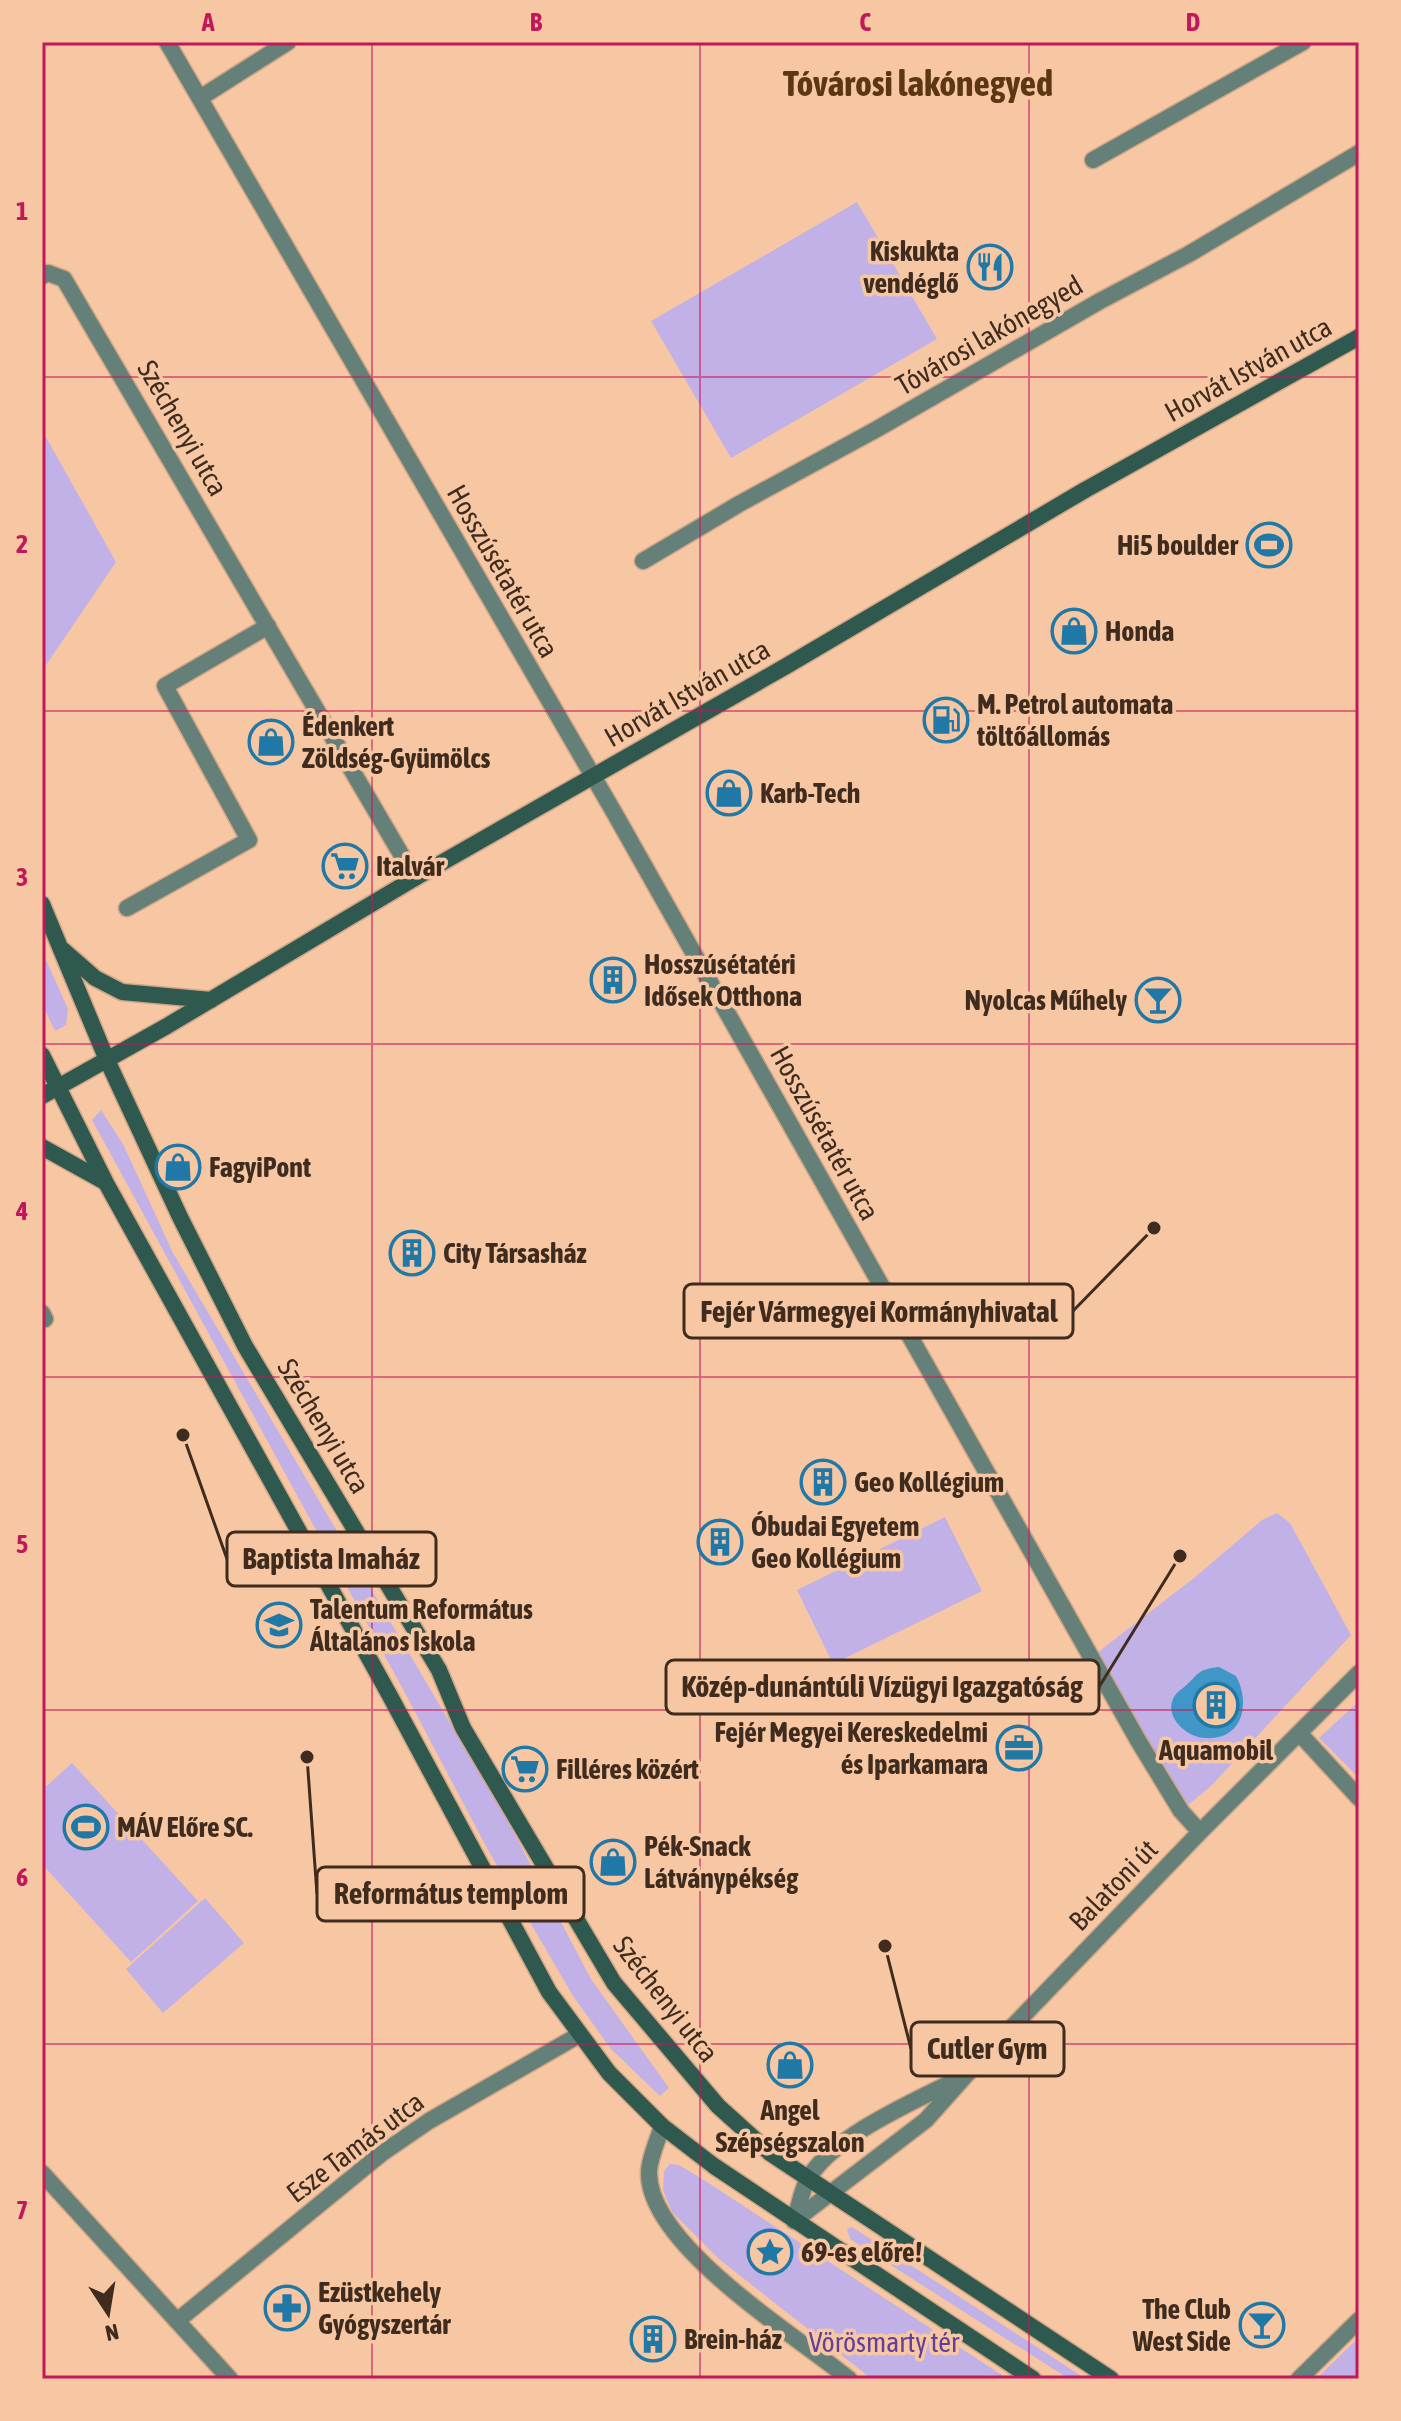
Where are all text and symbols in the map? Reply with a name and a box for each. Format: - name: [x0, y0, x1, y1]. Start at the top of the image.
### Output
- text: A: [201, 7, 215, 37]
- text: B: [530, 7, 543, 37]
- text: C: [859, 7, 871, 37]
- text: D: [1186, 7, 1200, 37]
- district label: Tóvárosi lakónegyed: [783, 62, 1053, 104]
- text: 1: [16, 196, 28, 226]
- place label: Kiskukta vendéglő: [863, 235, 959, 299]
- restaurant icon: Kiskukta vendéglő: [966, 243, 1014, 291]
- street label: Tóvárosi lakónegyed: [890, 269, 1088, 401]
- street label: Horvát István utca: [1159, 310, 1337, 428]
- street label: Széchenyi utca: [131, 355, 235, 501]
- street label: Hosszúsétatér utca: [441, 479, 565, 663]
- sports icon: Hi5 boulder: [1245, 521, 1293, 569]
- text: 2: [16, 529, 28, 559]
- place label: Hi5 boulder: [1117, 529, 1239, 561]
- shop icon: Honda: [1050, 607, 1098, 655]
- place label: Honda: [1105, 615, 1174, 647]
- street label: Horvát István utca: [599, 633, 775, 753]
- place label: M. Petrol automata töltőállomás: [976, 688, 1173, 752]
- fuel station icon: M. Petrol automata töltőállomás: [922, 696, 970, 744]
- place label: Édenkert Zöldség-Gyümölcs: [302, 710, 491, 774]
- shop icon: Édenkert Zöldség-Gyümölcs: [247, 718, 295, 766]
- shop icon: Karb-Tech: [705, 769, 753, 817]
- place label: Karb-Tech: [760, 777, 860, 809]
- supermarket icon: Italvár: [321, 842, 369, 890]
- place label: Italvár: [376, 850, 445, 882]
- text: 3: [16, 862, 28, 892]
- place label: Hosszúsétatéri Idősek Otthona: [644, 948, 802, 1012]
- building icon: Hosszúsétatéri Idősek Otthona: [589, 956, 637, 1004]
- bar icon: Nyolcas Műhely: [1134, 976, 1182, 1024]
- place label: Nyolcas Műhely: [965, 984, 1127, 1016]
- street label: Hosszúsétatér utca: [764, 1041, 886, 1225]
- shop icon: FagyiPont: [154, 1143, 202, 1191]
- place label: FagyiPont: [209, 1151, 311, 1183]
- text: 4: [15, 1196, 28, 1226]
- building icon: City Társasház: [388, 1229, 436, 1277]
- place label: City Társasház: [443, 1237, 587, 1269]
- callout: Fejér Vármegyei Kormányhivatal: [684, 1284, 1073, 1338]
- text: Fejér Vármegyei Kormányhivatal: [700, 1294, 1059, 1328]
- street label: Széchenyi utca: [271, 1353, 377, 1499]
- building icon: Geo Kollégium: [799, 1458, 847, 1506]
- place label: Geo Kollégium: [854, 1466, 1004, 1498]
- place label: Óbudai Egyetem Geo Kollégium: [751, 1510, 919, 1574]
- building icon: Óbudai Egyetem Geo Kollégium: [696, 1518, 744, 1566]
- text: 5: [16, 1529, 28, 1559]
- callout: Baptista Imaház: [227, 1532, 436, 1586]
- text: Baptista Imaház: [242, 1541, 420, 1575]
- place label: Talentum Református Általános Iskola: [309, 1593, 533, 1657]
- school or university icon: Talentum Református Általános Iskola: [255, 1601, 303, 1649]
- callout: Közép-dunántúli Vízügyi Igazgatóság: [666, 1660, 1099, 1714]
- text: Közép-dunántúli Vízügyi Igazgatóság: [681, 1669, 1083, 1703]
- building icon: Aquamobil: [1192, 1681, 1240, 1729]
- place label: Fejér Megyei Kereskedelmi és Iparkamara: [714, 1716, 988, 1780]
- office icon: Fejér Megyei Kereskedelmi és Iparkamara: [995, 1724, 1043, 1772]
- place label: Aquamobil: [1158, 1734, 1274, 1766]
- supermarket icon: Filléres közért: [501, 1745, 549, 1793]
- place label: Filléres közért: [556, 1753, 699, 1785]
- sports icon: MÁV Előre SC.: [62, 1803, 110, 1851]
- place label: MÁV Előre SC.: [117, 1811, 253, 1843]
- place label: Pék-Snack Látványpékség: [644, 1830, 799, 1894]
- street label: Balatoni út: [1062, 1833, 1164, 1937]
- shop icon: Pék-Snack Látványpékség: [589, 1838, 637, 1886]
- text: 6: [16, 1862, 28, 1892]
- callout: Református templom: [317, 1867, 584, 1921]
- text: Református templom: [334, 1876, 568, 1910]
- street label: Széchenyi utca: [607, 1930, 725, 2068]
- callout: Cutler Gym: [911, 2022, 1064, 2076]
- text: Cutler Gym: [927, 2031, 1047, 2065]
- shop icon: Angel Szépségszalon: [766, 2041, 814, 2089]
- street label: Esze Tamás utca: [280, 2085, 430, 2209]
- place label: Angel Szépségszalon: [715, 2094, 865, 2158]
- text: 7: [16, 2195, 28, 2225]
- place icon: 69-es előre!: [746, 2228, 794, 2276]
- place label: 69-es előre!: [801, 2236, 922, 2268]
- north arrow: [68, 2273, 148, 2353]
- place label: Ezüstkehely Gyógyszertár: [318, 2276, 451, 2340]
- pharmacy icon: Ezüstkehely Gyógyszertár: [263, 2284, 311, 2332]
- place label: The Club West Side: [1132, 2293, 1231, 2357]
- bar icon: The Club West Side: [1238, 2301, 1286, 2349]
- building icon: Brein-ház: [629, 2315, 677, 2363]
- text: N: [103, 2318, 121, 2347]
- place label: Brein-ház: [684, 2323, 782, 2355]
- park label: Vörösmarty tér: [809, 2326, 960, 2358]

